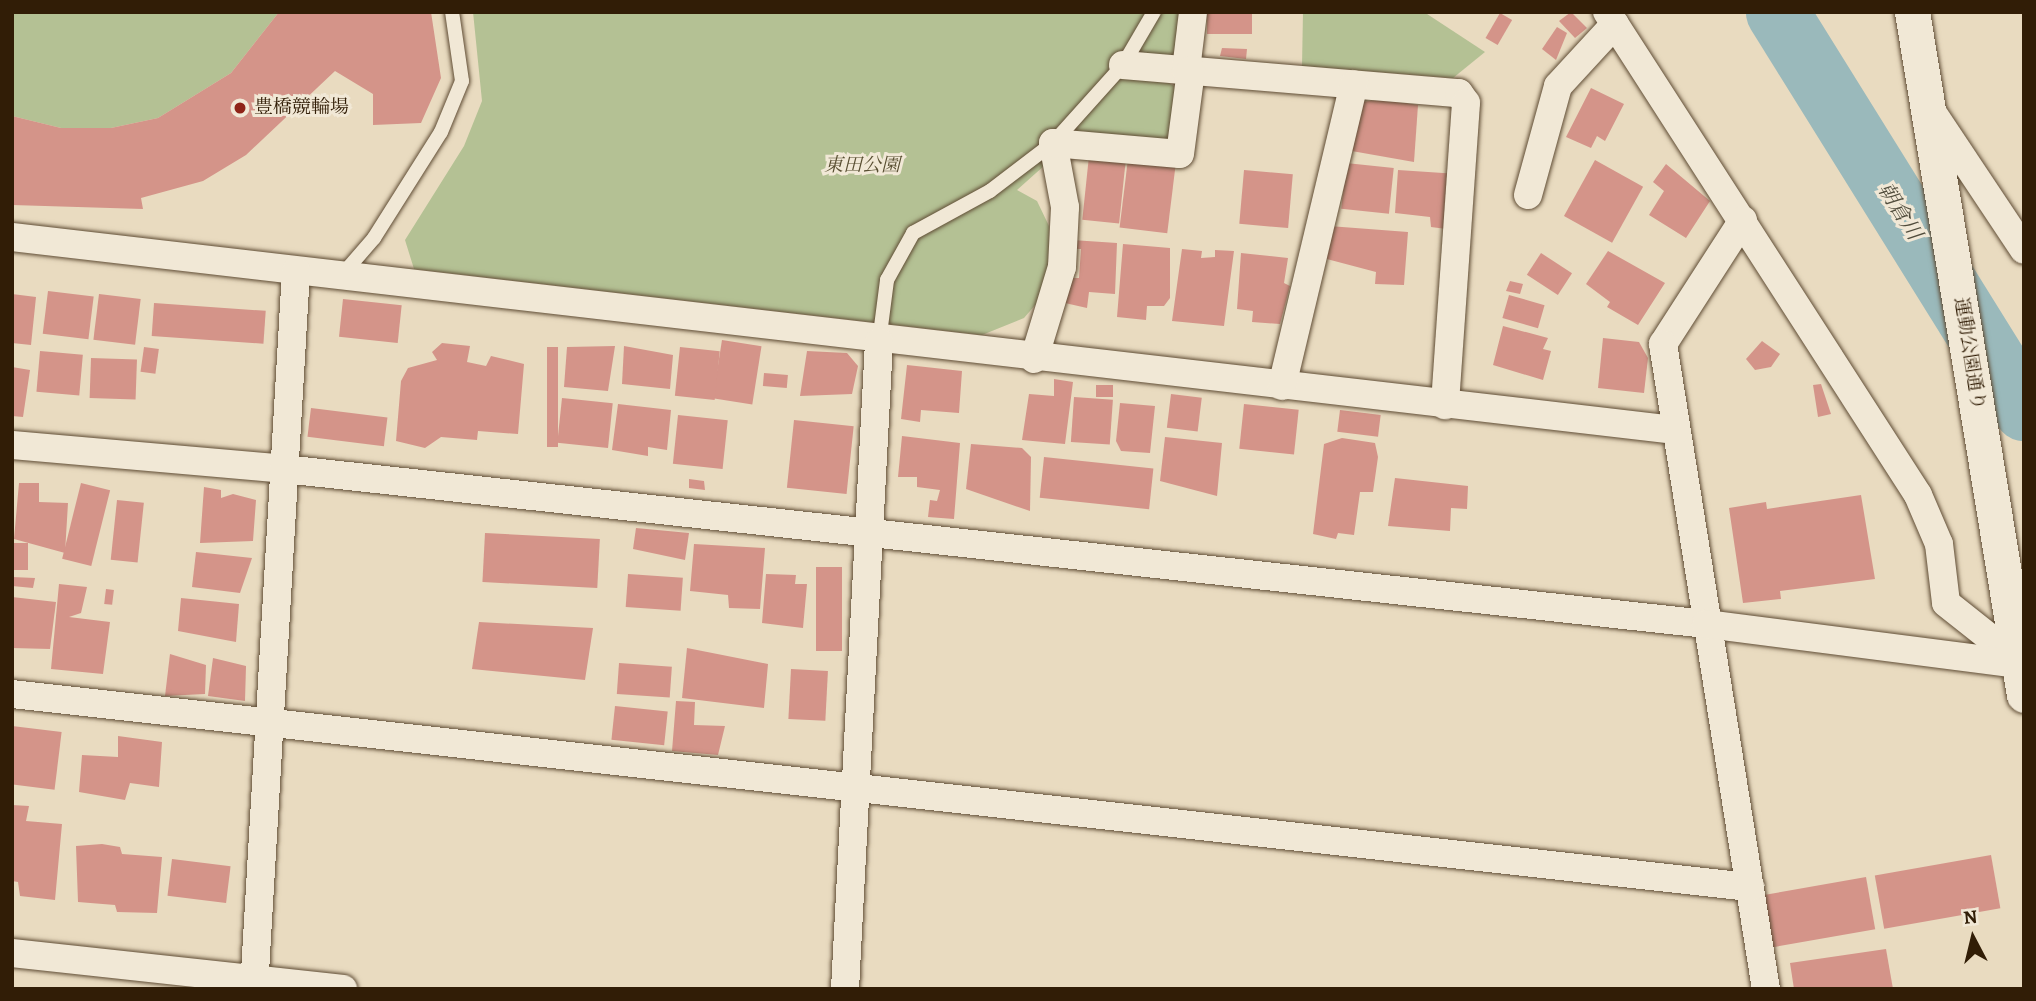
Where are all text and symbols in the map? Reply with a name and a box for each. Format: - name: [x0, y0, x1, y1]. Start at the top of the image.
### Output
- place label: 豊橋競輪場: [254, 97, 349, 119]
- marker: 豊橋競輪場: [232, 100, 248, 116]
- park label: 東田公園: [824, 155, 900, 177]
- water label: 朝倉川: [1873, 178, 1927, 244]
- street label: 運動公園通り: [1949, 296, 1989, 412]
- north arrow: [1938, 903, 2008, 973]
- text: N: [1962, 903, 1979, 931]

